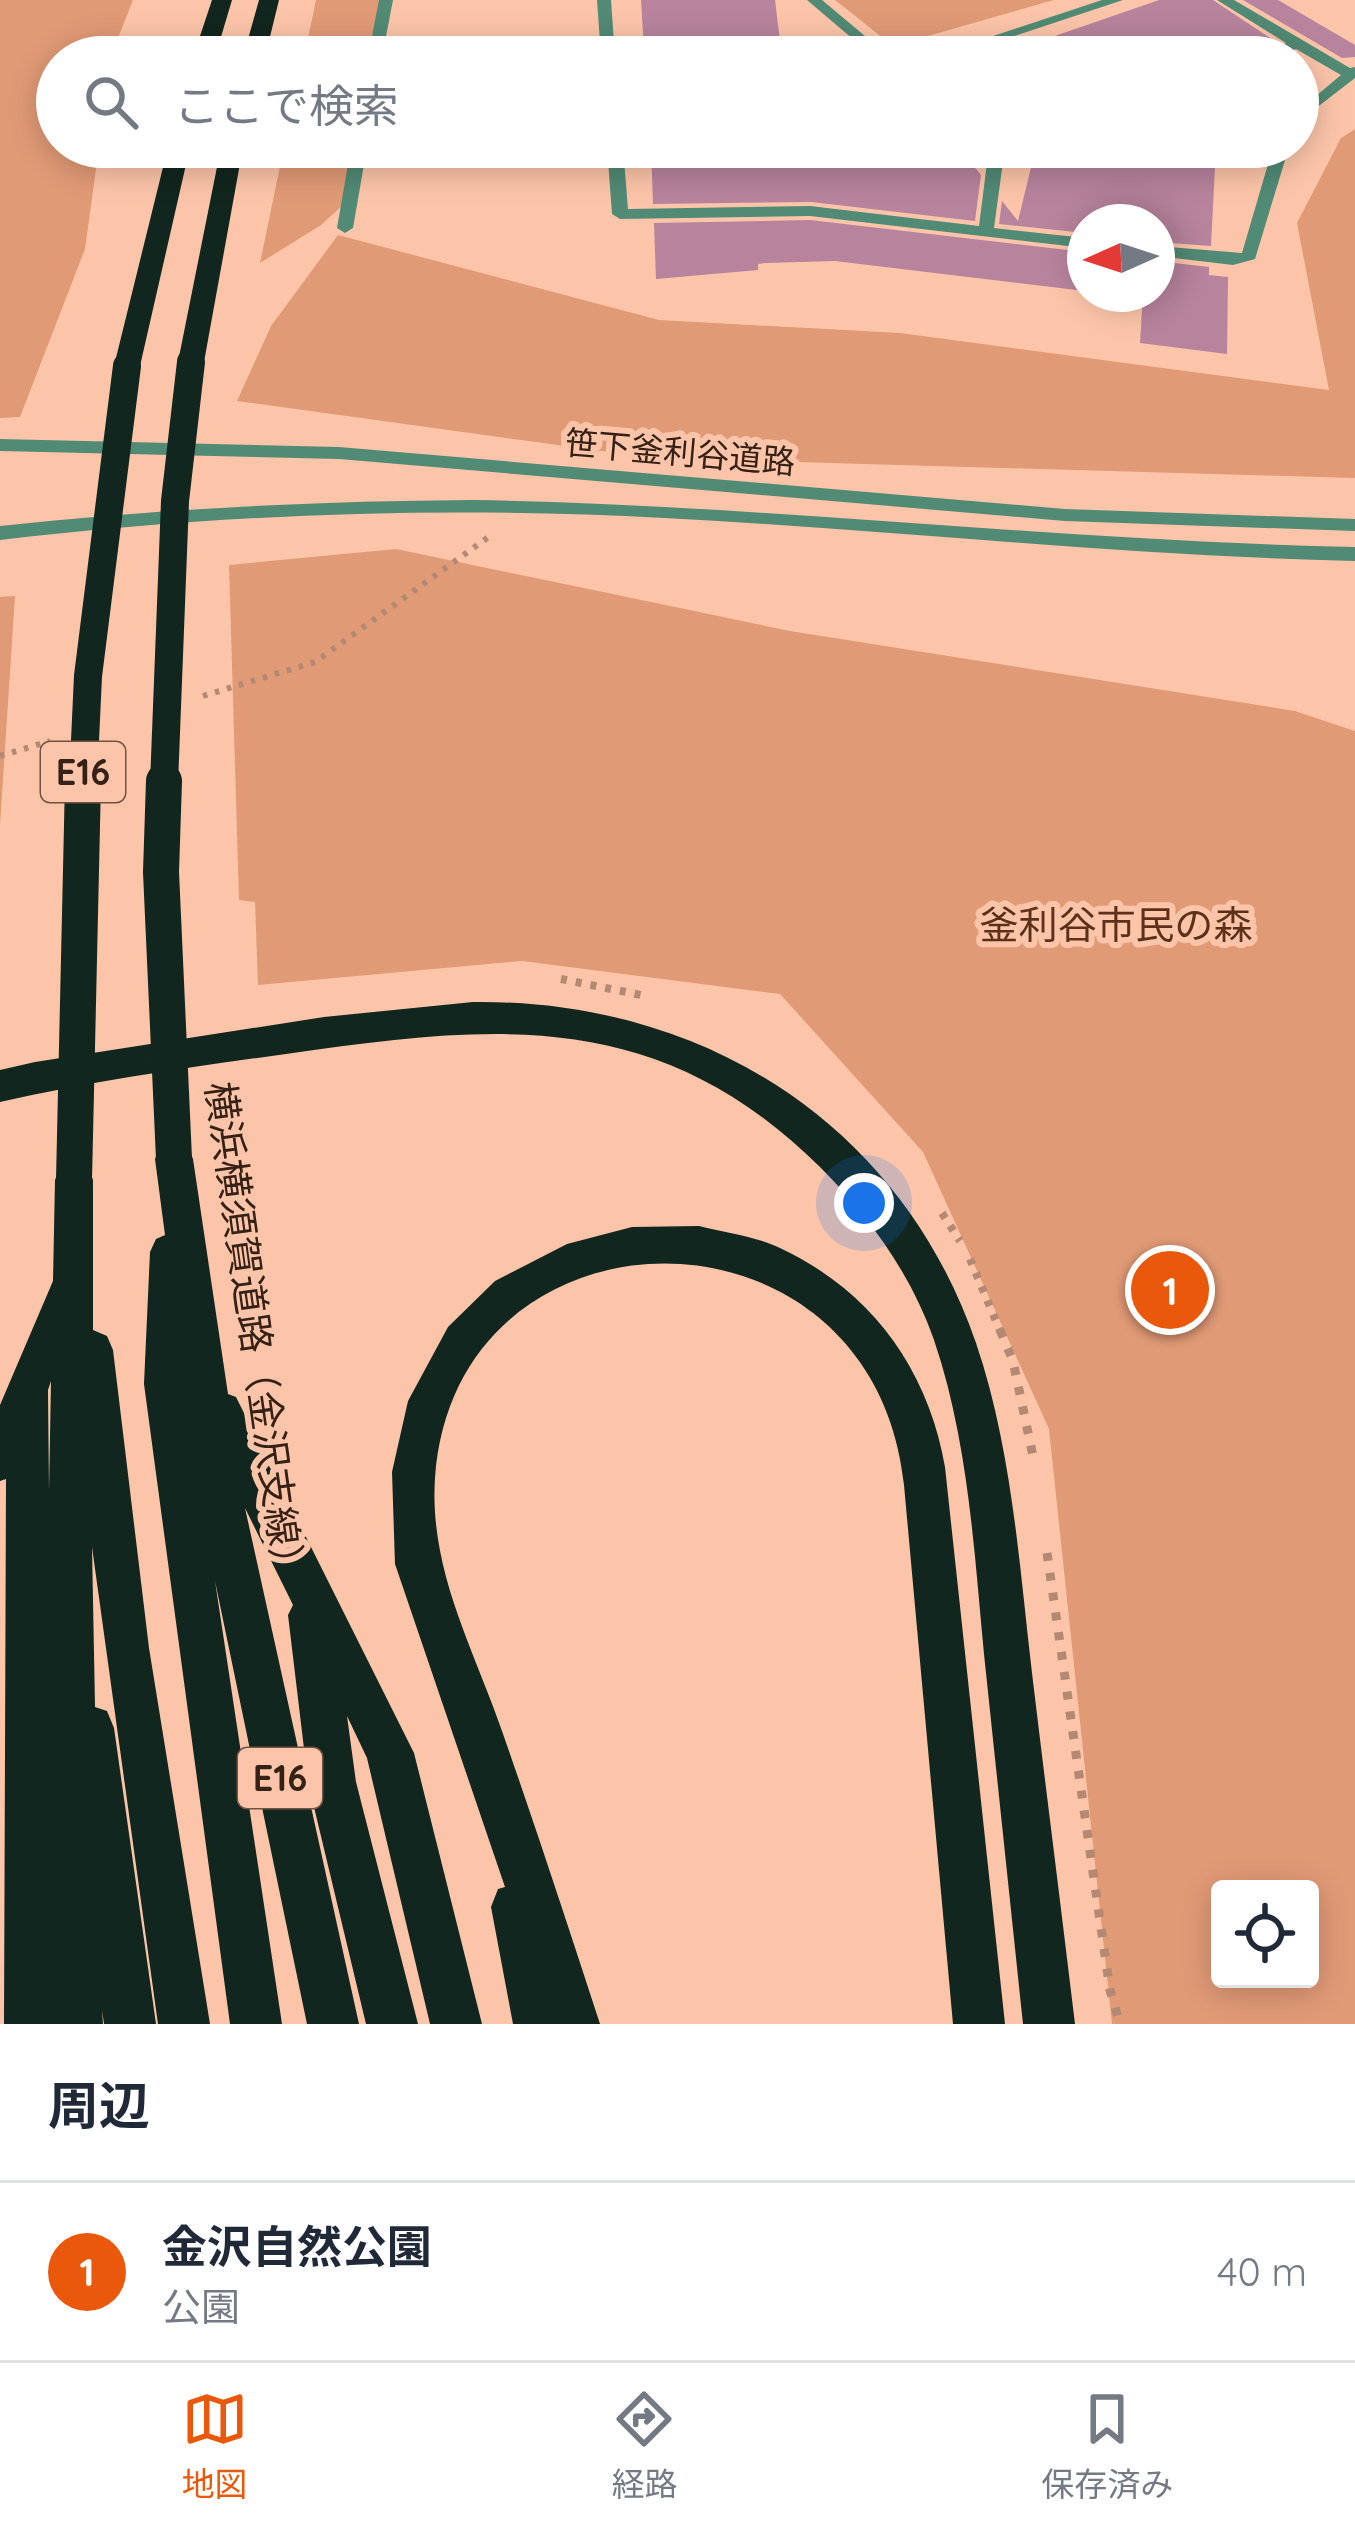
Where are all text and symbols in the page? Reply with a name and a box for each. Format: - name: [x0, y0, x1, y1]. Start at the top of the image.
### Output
- search box: [36, 36, 1319, 168]
- icon: search: [78, 69, 144, 135]
- text: ここで検索: [174, 77, 399, 133]
- north arrow: [1067, 204, 1175, 312]
- street label: 笹下釜利谷道路: [563, 421, 797, 482]
- road number: E16: [41, 742, 125, 802]
- park label: 釜利谷市民の森: [979, 900, 1253, 949]
- street label: 横浜横須賀道路（金沢支線）: [196, 1078, 315, 1587]
- your location: [834, 1173, 894, 1233]
- pin: 1: [1131, 1245, 1209, 1335]
- road number: E16: [238, 1748, 322, 1808]
- map controls: [1211, 1880, 1319, 1988]
- button: locate: [1211, 1880, 1319, 1988]
- text: 周辺: [48, 2073, 150, 2137]
- text: 金沢自然公園: [162, 2218, 432, 2274]
- text: 1: [79, 2247, 95, 2296]
- text: 40 m: [1217, 2247, 1307, 2296]
- text: 公園: [162, 2282, 240, 2331]
- tab: 地図: [182, 2386, 248, 2506]
- tab: 経路: [611, 2386, 677, 2506]
- tab: 保存済み: [1041, 2386, 1173, 2506]

